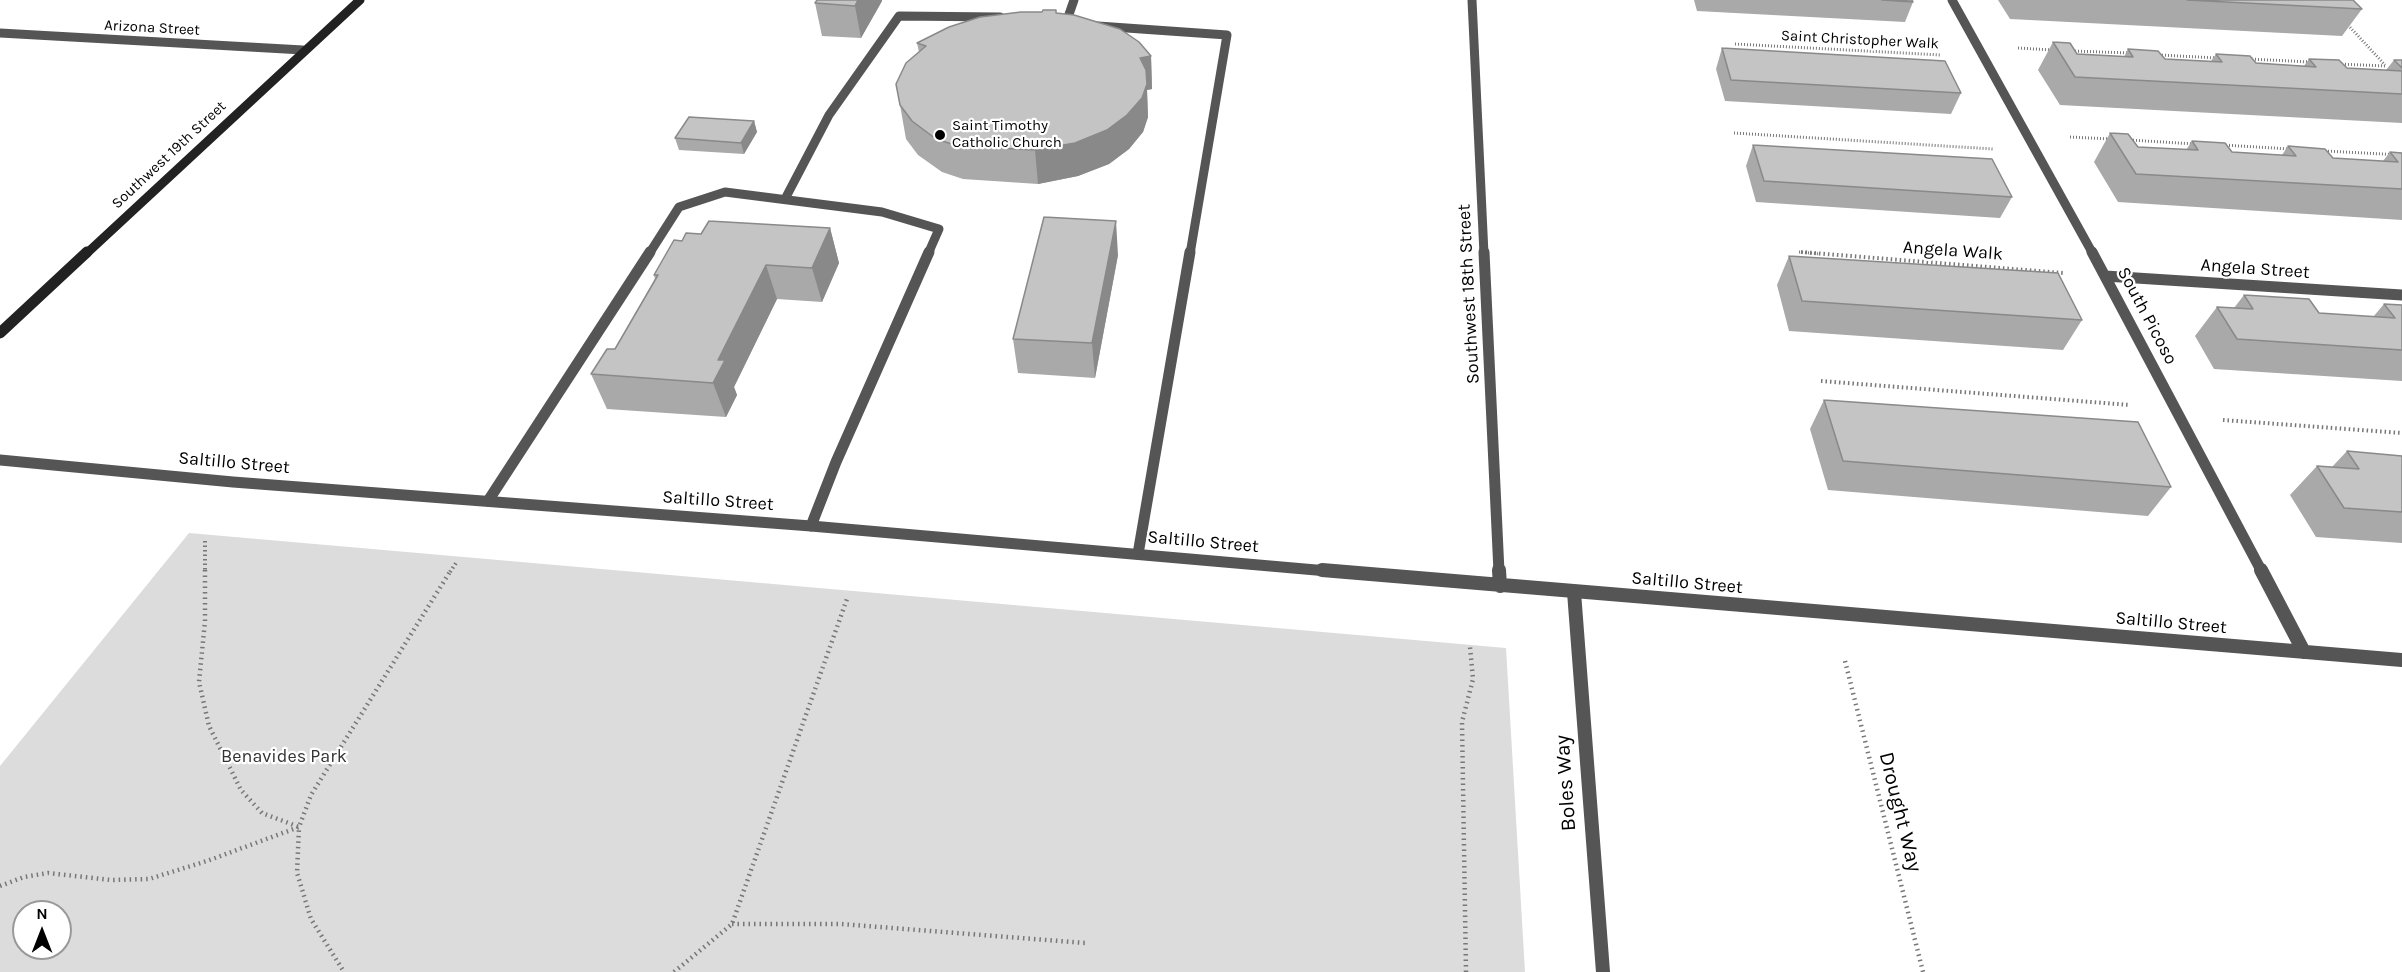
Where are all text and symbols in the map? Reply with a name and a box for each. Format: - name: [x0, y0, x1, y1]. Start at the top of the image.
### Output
- street label: Arizona Street: [104, 17, 200, 39]
- street label: Saint Christopher Walk: [1781, 27, 1939, 53]
- street label: Southwest 19th Street: [108, 97, 230, 213]
- place label: Saint Timothy Catholic Church: [952, 117, 1062, 152]
- marker: Saint Timothy Catholic Church: [933, 128, 947, 142]
- street label: Southwest 18th Street: [1453, 203, 1485, 385]
- street label: Angela Walk: [1902, 237, 2004, 265]
- street label: Angela Street: [2200, 254, 2310, 284]
- street label: South Picoso: [2112, 264, 2182, 368]
- street label: Saltillo Street: [177, 447, 291, 479]
- street label: Saltillo Street: [662, 486, 774, 516]
- street label: Saltillo Street: [1146, 526, 1260, 558]
- street label: Saltillo Street: [1630, 567, 1744, 599]
- street label: Saltillo Street: [2114, 607, 2228, 639]
- street label: Boles Way: [1550, 734, 1582, 832]
- park label: Benavides Park: [221, 746, 347, 768]
- street label: Drought Way: [1873, 750, 1927, 874]
- north arrow: [12, 900, 72, 960]
- text: N: [36, 904, 48, 923]

